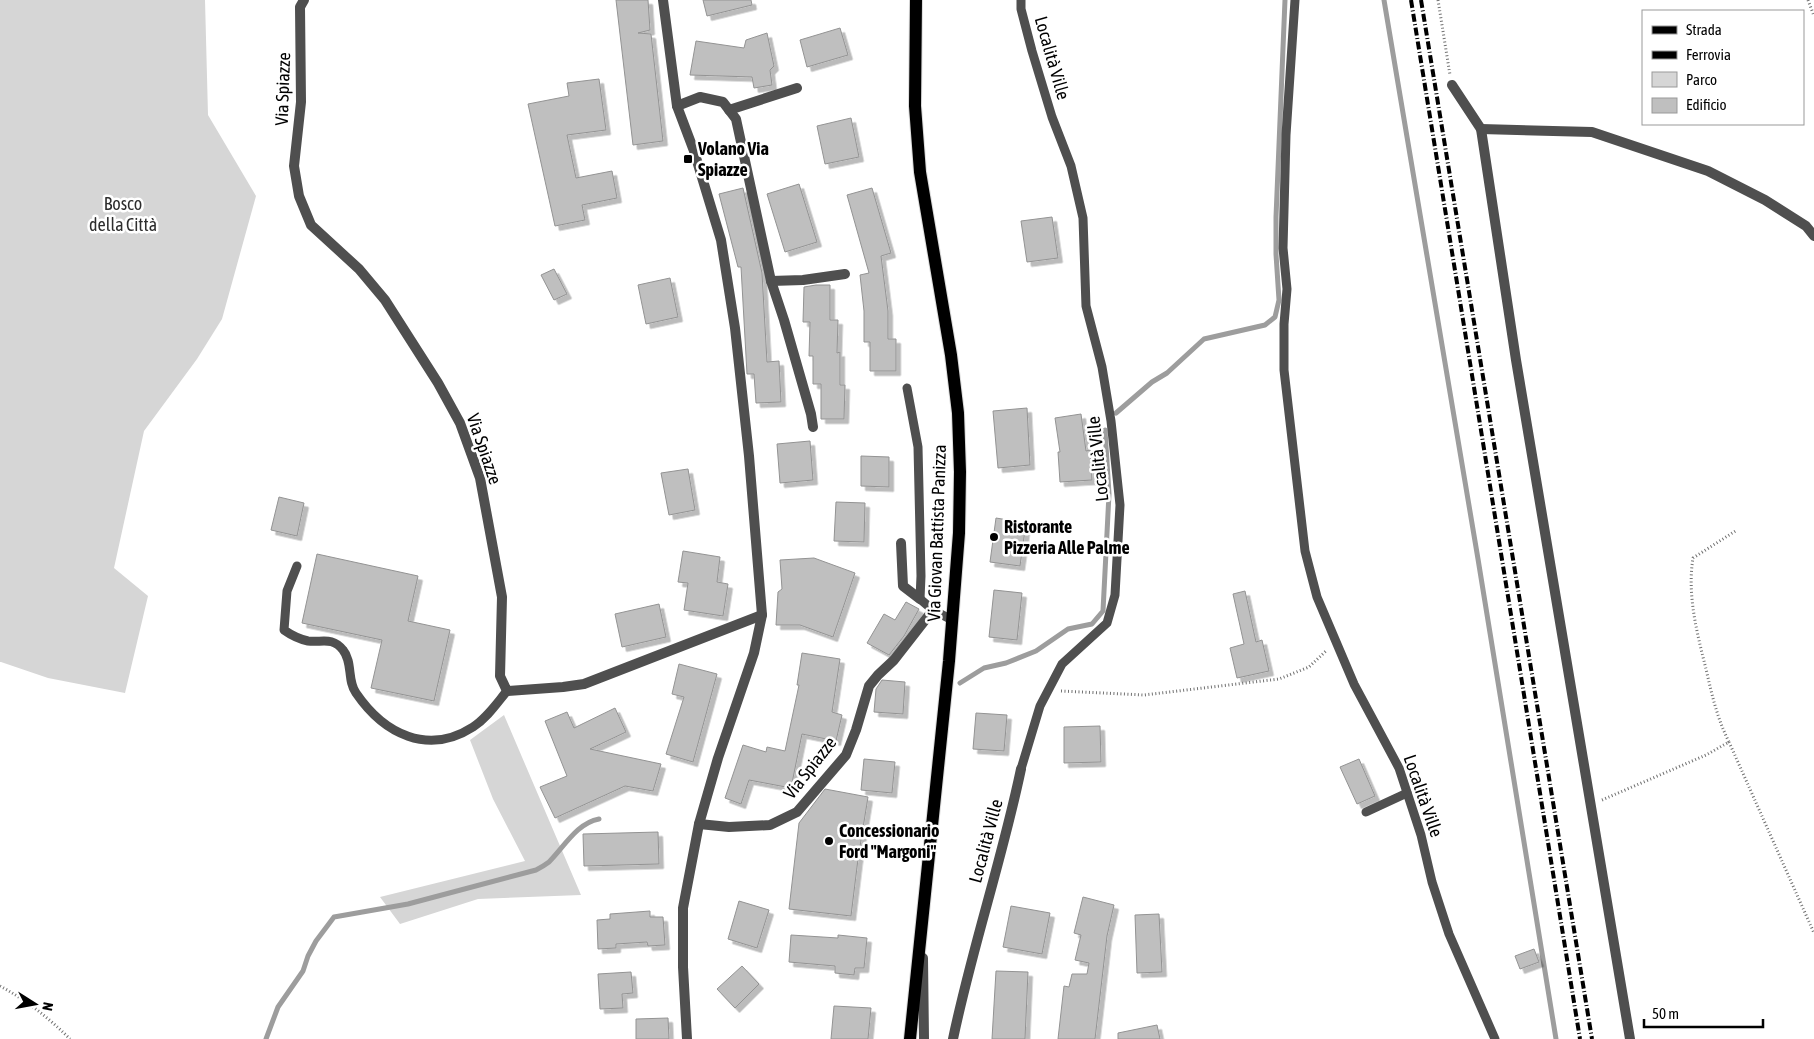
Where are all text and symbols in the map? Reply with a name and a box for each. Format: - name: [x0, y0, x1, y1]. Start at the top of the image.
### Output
- legend: [1642, 10, 1804, 125]
- street label: Località Ville: [1031, 14, 1074, 102]
- text: Strada: [1686, 21, 1722, 38]
- text: Ferrovia: [1686, 46, 1731, 63]
- street label: Via Spiazze: [271, 52, 294, 126]
- text: Parco: [1686, 71, 1717, 88]
- text: Edificio: [1686, 96, 1727, 113]
- place label: Volano Via Spiazze: [697, 138, 769, 180]
- marker: Volano Via Spiazze: [682, 153, 694, 165]
- park label: Bosco della Città: [89, 193, 157, 235]
- street label: Via Spiazze: [463, 411, 506, 487]
- street label: Località Ville: [1083, 415, 1112, 503]
- street label: Via Giovan Battista Panizza: [923, 444, 950, 622]
- place label: Ristorante Pizzeria Alle Palme: [1004, 516, 1130, 558]
- marker: Ristorante Pizzeria Alle Palme: [988, 531, 1000, 543]
- street label: Via Spiazze: [779, 732, 840, 803]
- street label: Località Ville: [1400, 752, 1447, 840]
- street label: Località Ville: [964, 797, 1007, 885]
- place label: Concessionario Ford "Margoni": [839, 820, 939, 862]
- marker: Concessionario Ford "Margoni": [823, 835, 835, 847]
- north arrow: [10, 979, 60, 1029]
- scale bar: [1644, 996, 1763, 1028]
- text: N: [39, 1001, 56, 1012]
- text: 50 m: [1652, 1005, 1679, 1022]

